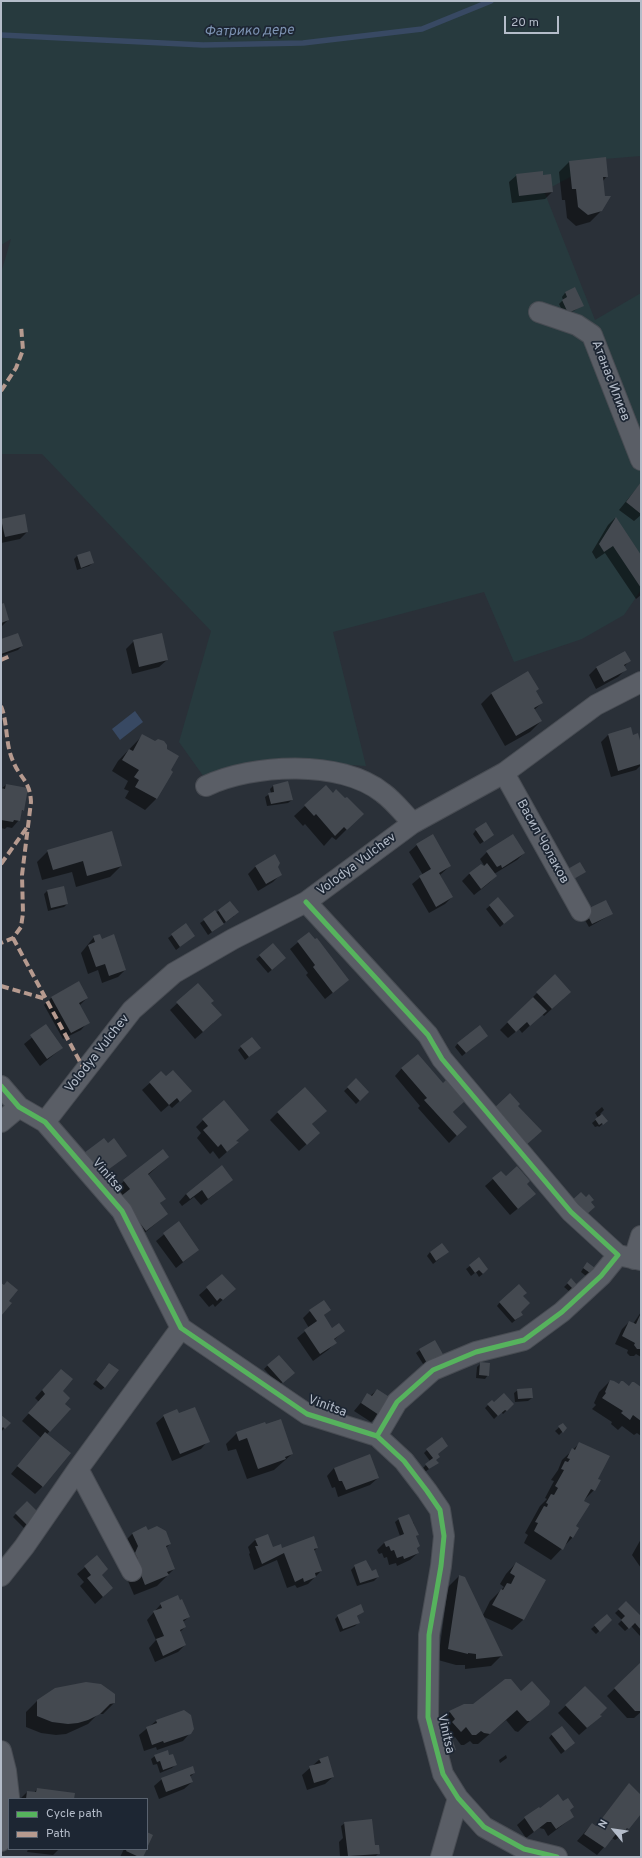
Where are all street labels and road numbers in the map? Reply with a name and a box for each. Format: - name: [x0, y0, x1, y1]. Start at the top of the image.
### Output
- street label: Атанас Илиев: [587, 338, 633, 424]
- street label: Васил Чолаков: [512, 797, 572, 887]
- street label: Volodya Vulchev: [314, 830, 400, 900]
- street label: Volodya Vulchev: [63, 1012, 133, 1096]
- street label: Vinitsa: [88, 1156, 126, 1196]
- street label: Vinitsa: [306, 1393, 348, 1421]
- street label: Vinitsa: [433, 1713, 457, 1755]

